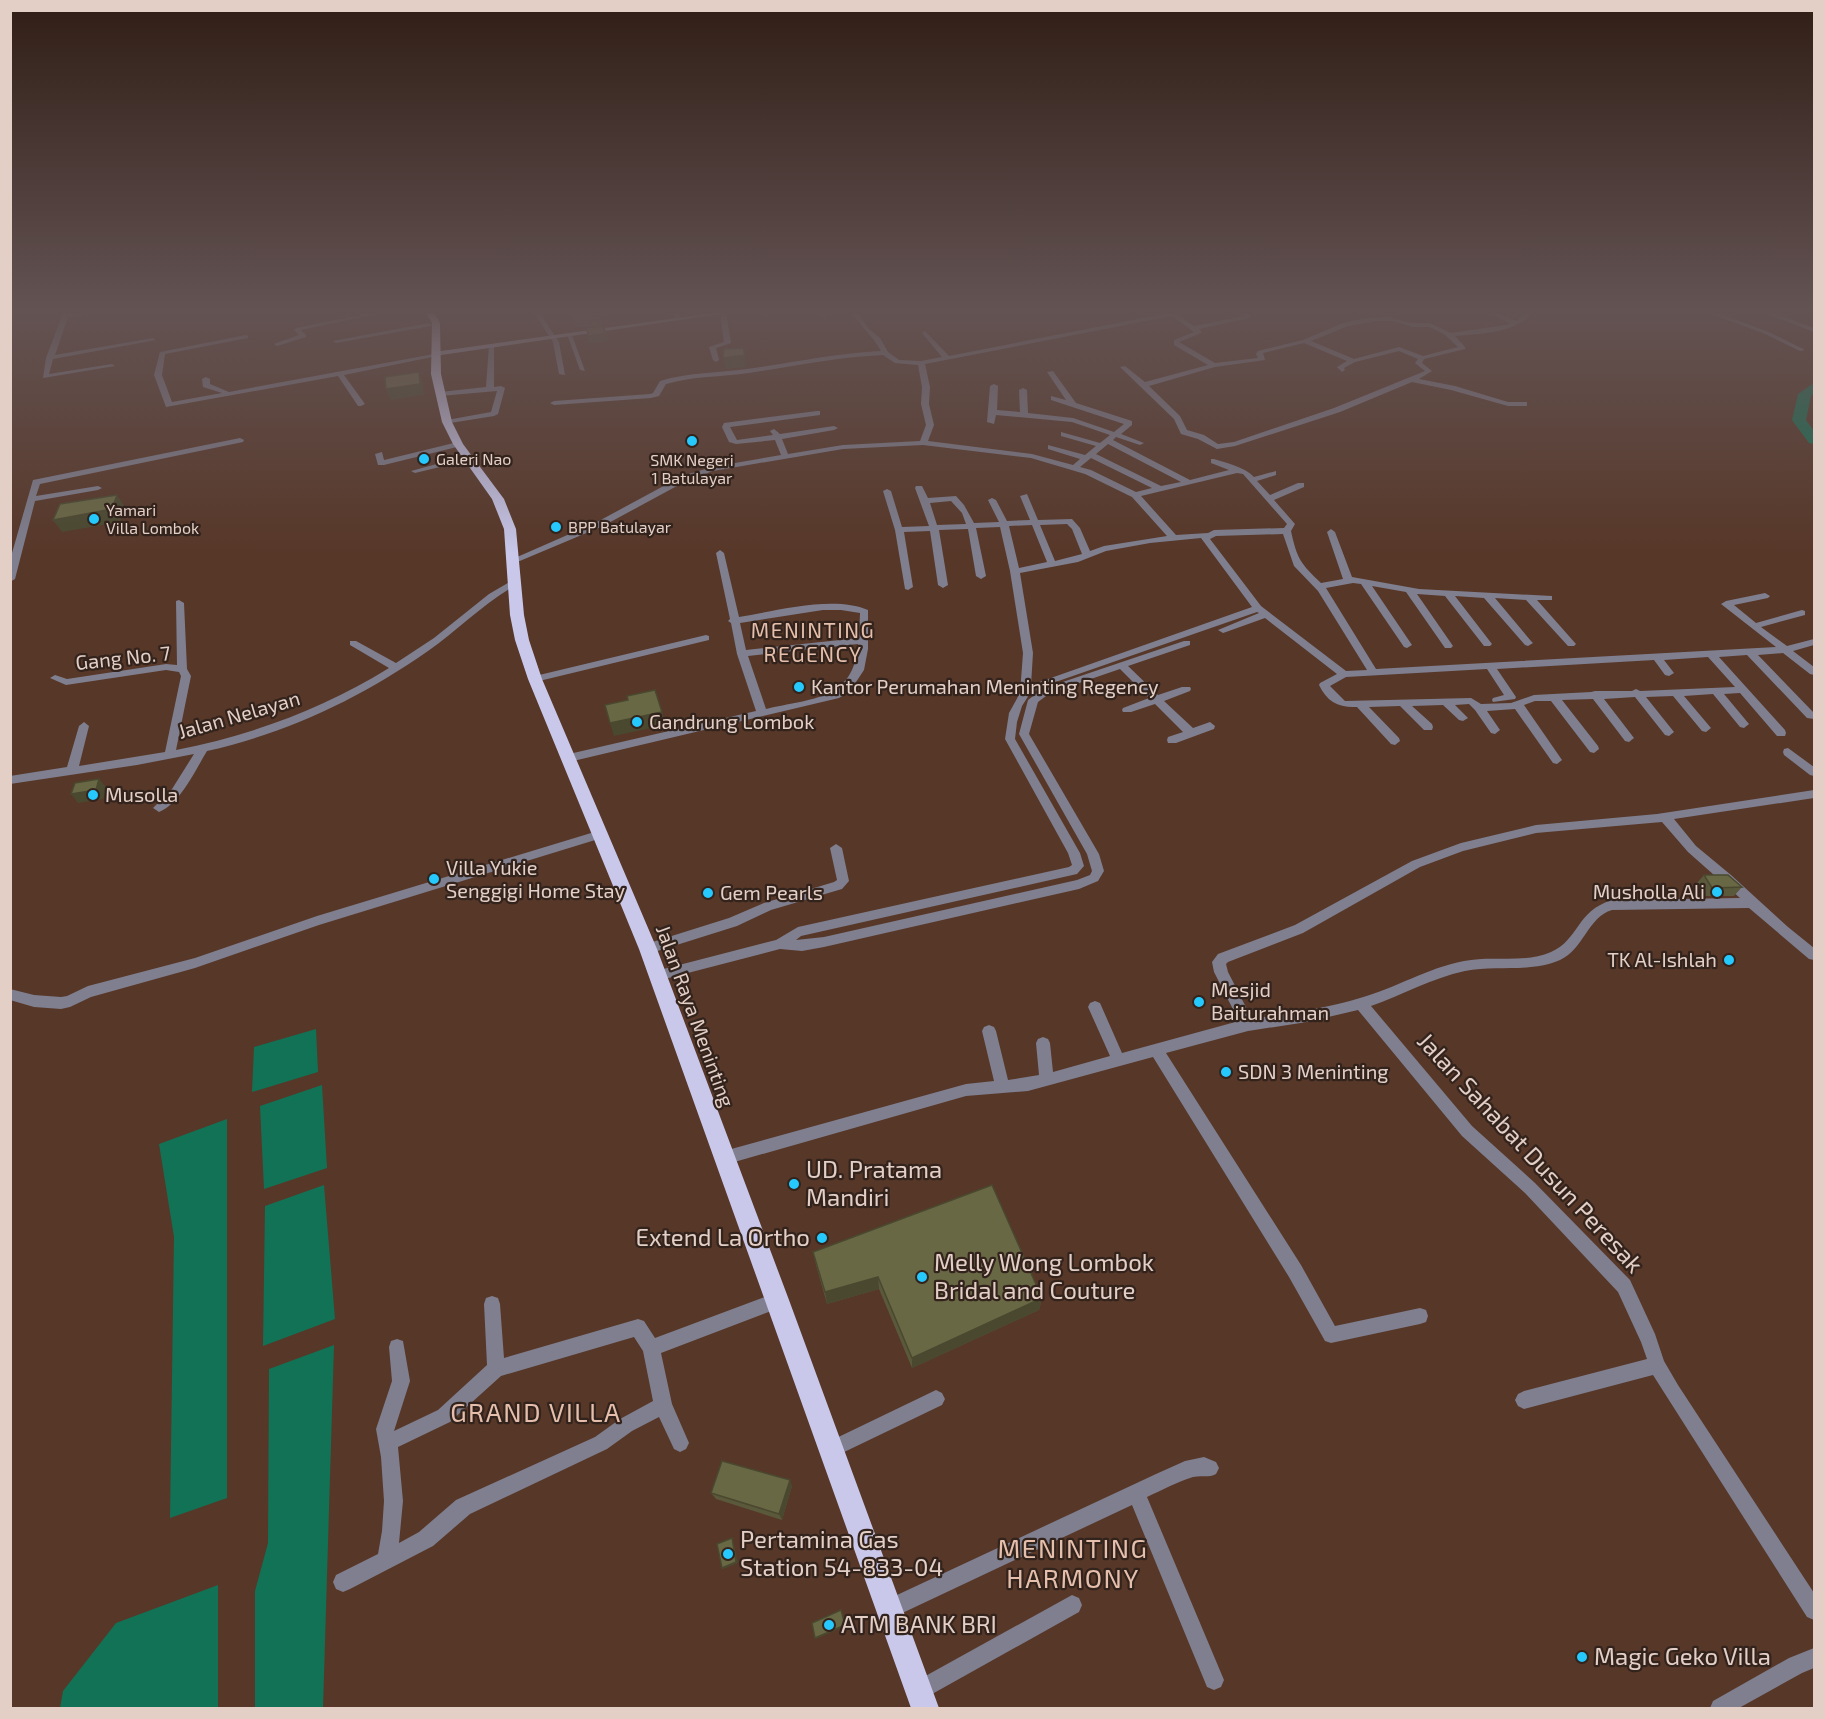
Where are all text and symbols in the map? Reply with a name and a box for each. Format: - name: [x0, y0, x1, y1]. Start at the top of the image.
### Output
- marker: SMK Negeri 1 Batulayar: [685, 434, 699, 448]
- place label: Galeri Nao: [436, 449, 511, 468]
- place label: SMK Negeri 1 Batulayar: [650, 450, 734, 487]
- marker: Galeri Nao: [417, 452, 431, 466]
- place label: Yamari Villa Lombok: [106, 500, 199, 537]
- marker: Yamari Villa Lombok: [87, 512, 101, 526]
- place label: BPP Batulayar: [568, 517, 672, 536]
- marker: BPP Batulayar: [549, 520, 563, 534]
- district label: MENINTING REGENCY: [751, 617, 875, 666]
- street label: Gang No. 7: [74, 640, 172, 674]
- place label: Kantor Perumahan Meninting Regency: [811, 674, 1159, 698]
- marker: Kantor Perumahan Meninting Regency: [792, 680, 806, 694]
- street label: Jalan Nelayan: [175, 685, 302, 743]
- place label: Gandrung Lombok: [649, 709, 814, 733]
- marker: Gandrung Lombok: [630, 715, 644, 729]
- place label: Musolla: [105, 782, 178, 806]
- marker: Musolla: [86, 788, 100, 802]
- place label: Villa Yukie Senggigi Home Stay: [446, 855, 626, 902]
- marker: Villa Yukie Senggigi Home Stay: [427, 872, 441, 886]
- place label: Musholla Ali: [1593, 879, 1705, 903]
- place label: Gem Pearls: [720, 880, 823, 904]
- marker: Musholla Ali: [1710, 885, 1724, 899]
- marker: Gem Pearls: [701, 886, 715, 900]
- street label: Jalan Raya Meninting: [652, 921, 740, 1110]
- place label: TK Al-Ishlah: [1607, 947, 1717, 971]
- marker: TK Al-Ishlah: [1722, 953, 1736, 967]
- place label: Mesjid Baiturahman: [1211, 977, 1329, 1024]
- marker: Mesjid Baiturahman: [1192, 995, 1206, 1009]
- street label: Jalan Sahabat Dusun Peresak: [1412, 1026, 1650, 1278]
- place label: SDN 3 Meninting: [1238, 1059, 1388, 1083]
- marker: SDN 3 Meninting: [1219, 1065, 1233, 1079]
- place label: UD. Pratama Mandiri: [806, 1154, 942, 1211]
- marker: UD. Pratama Mandiri: [787, 1177, 801, 1191]
- place label: Extend La Ortho: [636, 1222, 810, 1251]
- marker: Extend La Ortho: [815, 1231, 829, 1245]
- place label: Melly Wong Lombok Bridal and Couture: [934, 1247, 1154, 1304]
- marker: Melly Wong Lombok Bridal and Couture: [915, 1270, 929, 1284]
- district label: GRAND VILLA: [450, 1396, 622, 1427]
- place label: Pertamina Gas Station 54-833-04: [740, 1524, 943, 1581]
- district label: MENINTING HARMONY: [998, 1532, 1148, 1593]
- marker: Pertamina Gas Station 54-833-04: [721, 1547, 735, 1561]
- place label: ATM BANK BRI: [841, 1609, 997, 1638]
- marker: ATM BANK BRI: [822, 1618, 836, 1632]
- place label: Magic Geko Villa: [1594, 1641, 1771, 1670]
- marker: Magic Geko Villa: [1575, 1650, 1589, 1664]

